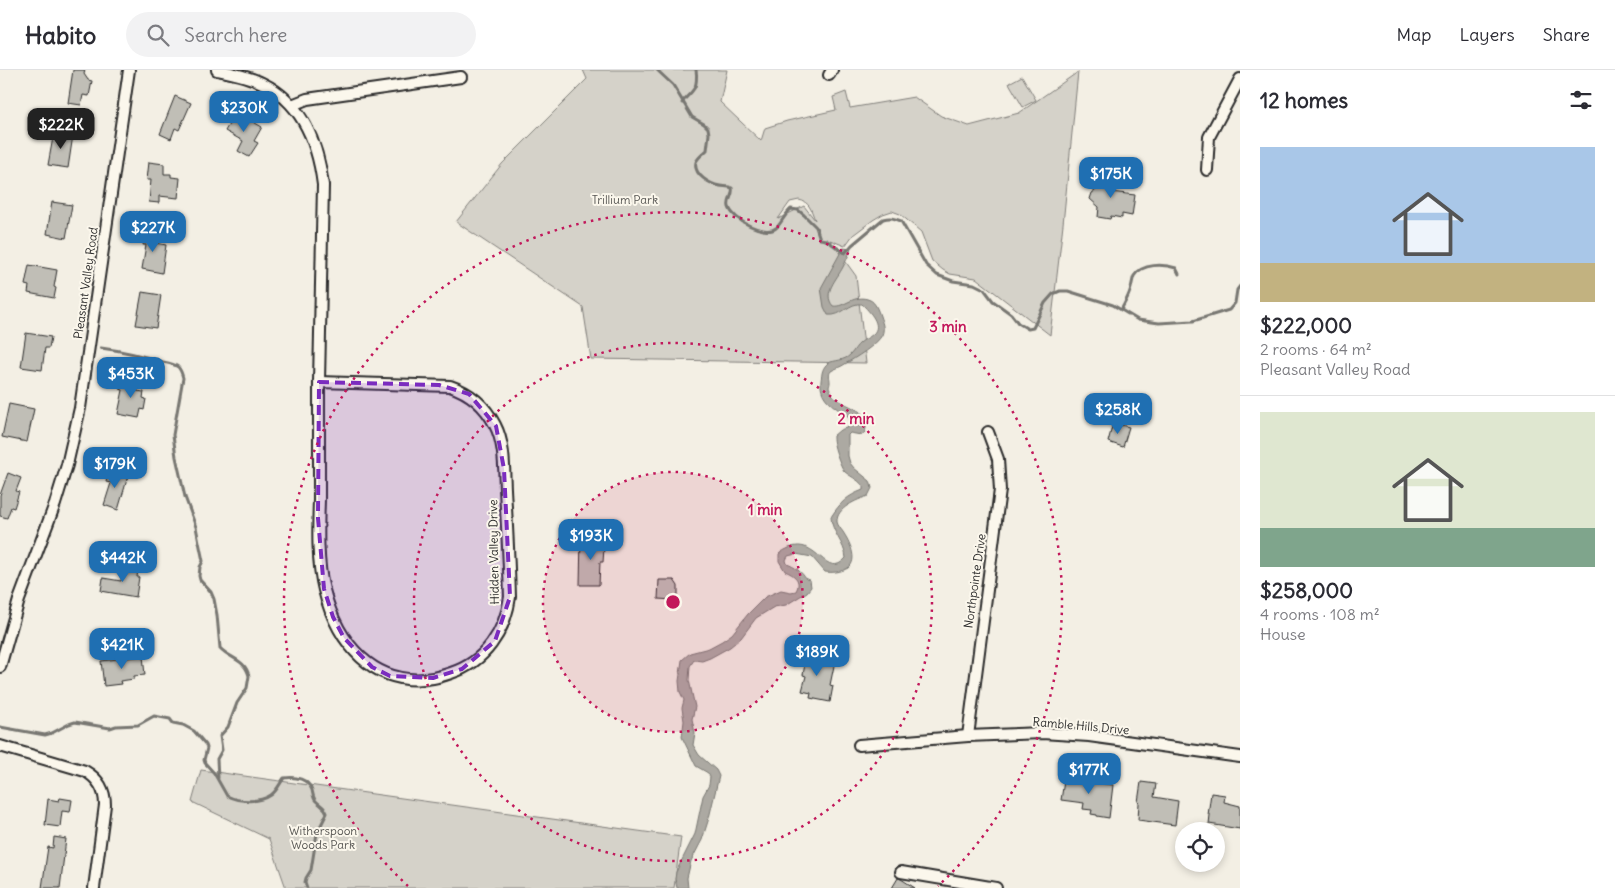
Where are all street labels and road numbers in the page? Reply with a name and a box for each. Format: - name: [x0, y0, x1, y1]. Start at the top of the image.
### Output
- street label: Pleasant Valley Road: [70, 226, 101, 340]
- street label: Hidden Valley Drive: [485, 499, 502, 605]
- street label: Northpointe Drive: [960, 533, 989, 629]
- street label: Ramble Hills Drive: [1032, 714, 1130, 737]

